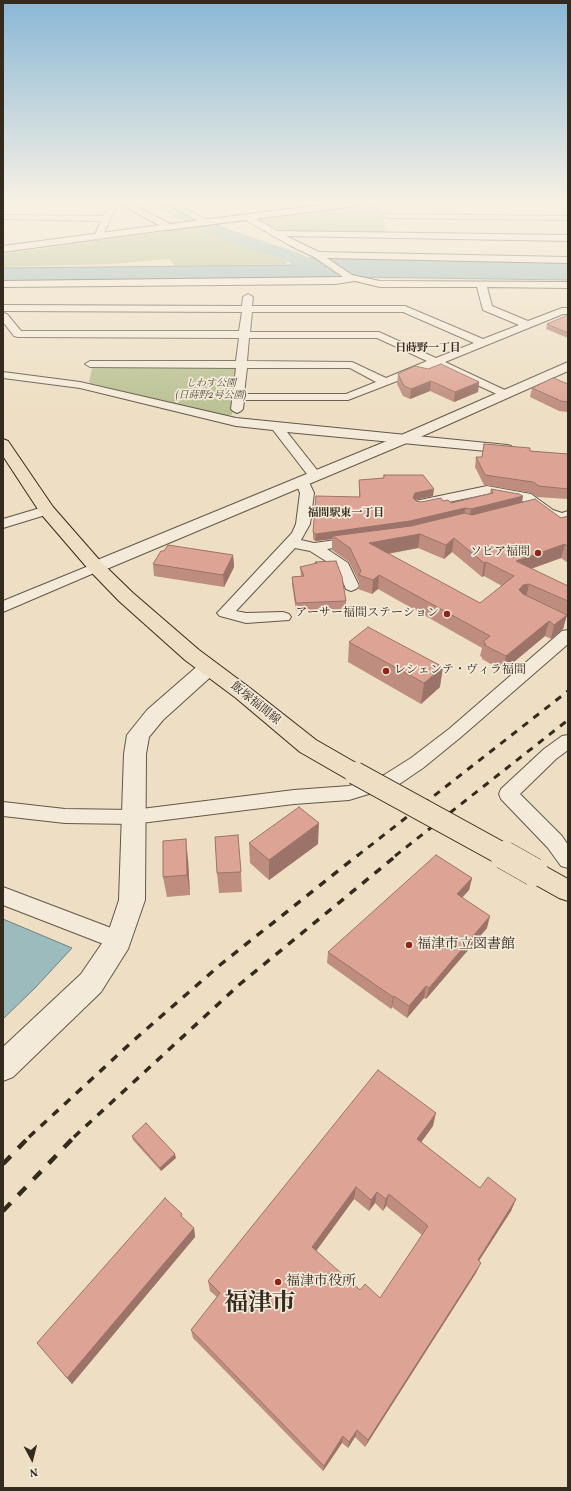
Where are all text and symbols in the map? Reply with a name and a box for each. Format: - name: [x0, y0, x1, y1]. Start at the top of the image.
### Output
- district label: 日蒔野一丁目: [395, 342, 461, 356]
- park label: しわす公園 (日蒔野2号公園): [176, 378, 246, 402]
- district label: 福間駅東一丁目: [308, 507, 384, 521]
- place label: ソピア福間: [470, 546, 530, 560]
- marker: ソピア福間: [533, 548, 543, 558]
- place label: アーサー福間ステーション: [295, 607, 439, 621]
- marker: アーサー福間ステーション: [442, 609, 452, 619]
- place label: レシェンテ・ヴィラ福間: [394, 664, 526, 678]
- marker: レシェンテ・ヴィラ福間: [381, 666, 391, 676]
- street label: 飯塚福間線: [227, 680, 283, 728]
- place label: 福津市立図書館: [417, 937, 515, 953]
- marker: 福津市立図書館: [404, 940, 414, 950]
- place label: 福津市役所: [286, 1274, 356, 1290]
- marker: 福津市役所: [273, 1277, 283, 1287]
- district label: 福津市: [224, 1292, 296, 1320]
- north arrow: [12, 1439, 52, 1479]
- text: N: [29, 1463, 38, 1479]

